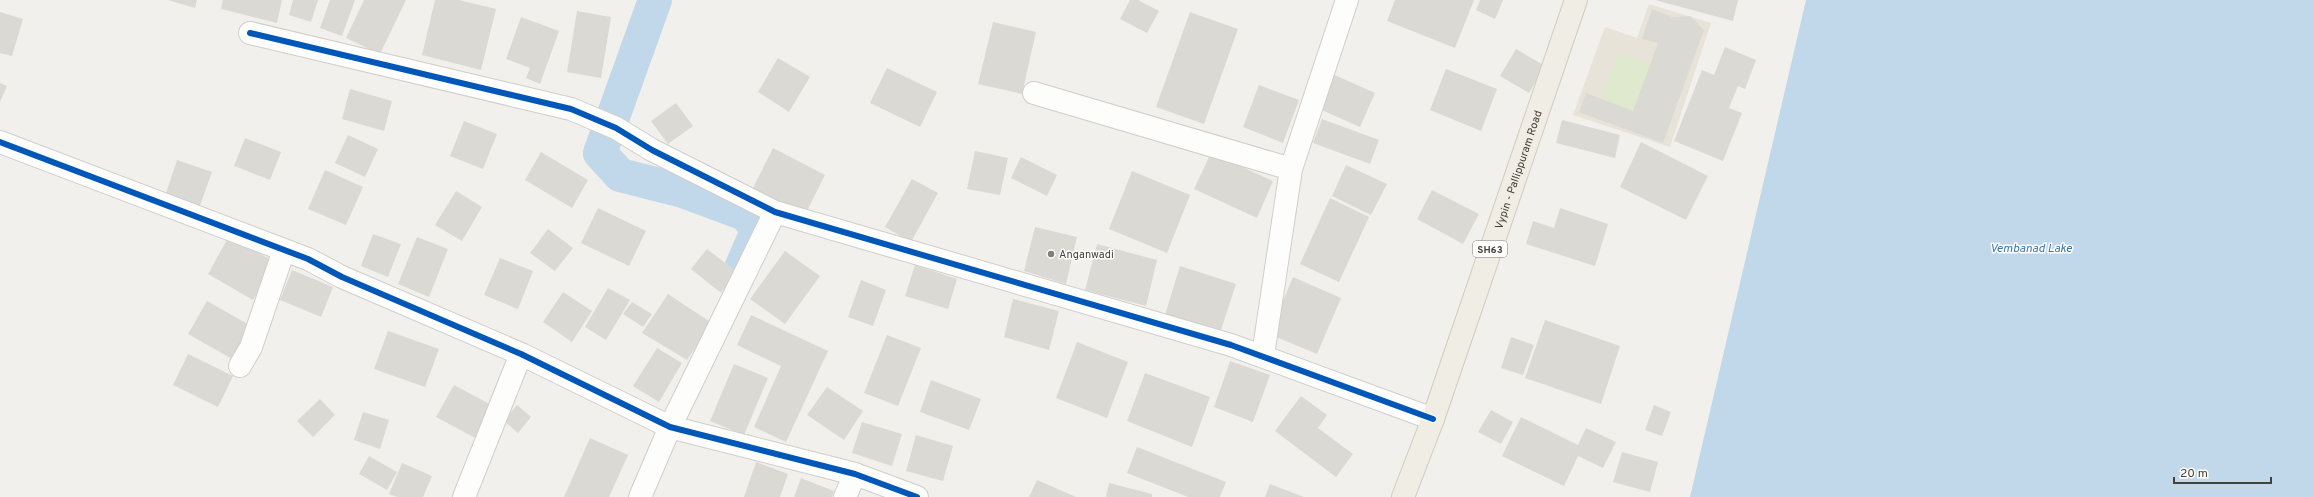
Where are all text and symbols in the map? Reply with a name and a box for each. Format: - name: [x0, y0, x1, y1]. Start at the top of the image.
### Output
- street label: Vypin - Pallippuram Road: [1492, 109, 1546, 231]
- road number: SH63: [1473, 241, 1507, 257]
- water label: Vembanad Lake: [1990, 241, 2073, 257]
- place label: Anganwadi: [1059, 248, 1114, 262]
- marker: Anganwadi: [1046, 249, 1056, 259]
- scale bar: [2174, 459, 2271, 485]
- text: 20 m: [2180, 466, 2208, 482]

